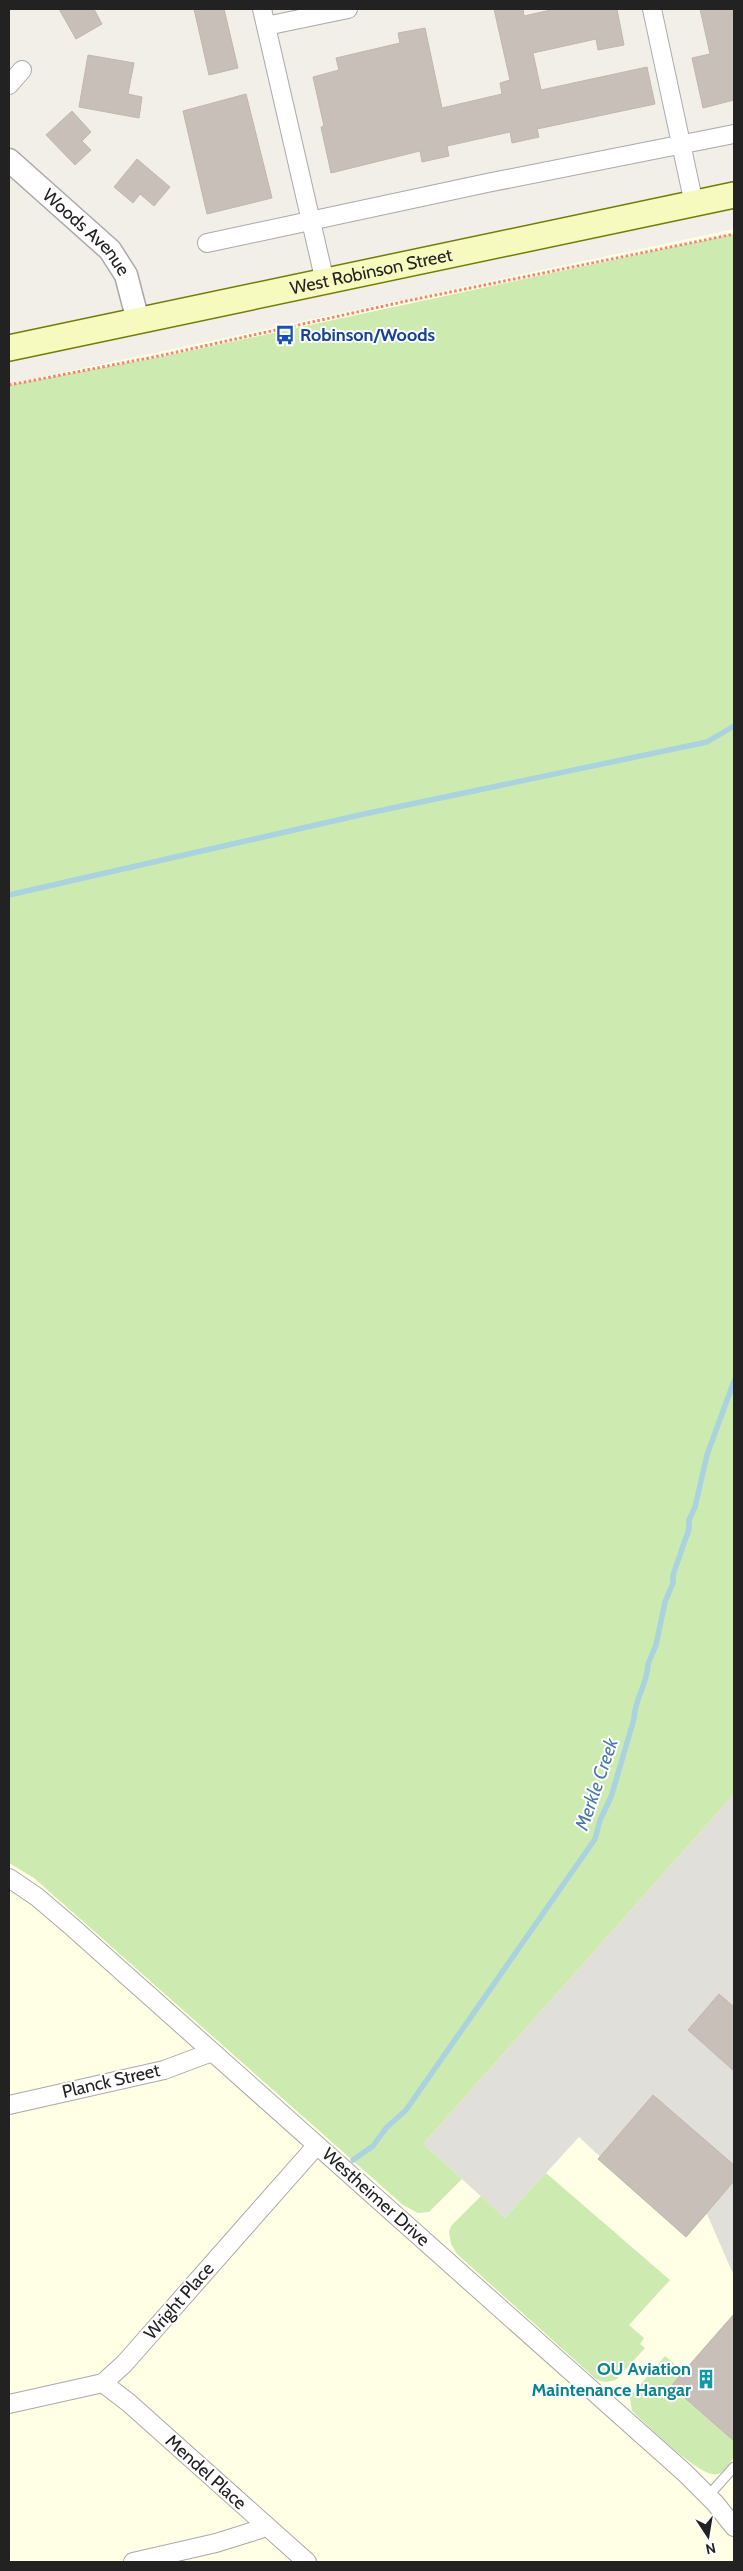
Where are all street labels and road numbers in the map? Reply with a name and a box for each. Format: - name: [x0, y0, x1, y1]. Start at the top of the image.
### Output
- street label: Woods Avenue: [38, 184, 134, 280]
- street label: West Robinson Street: [288, 244, 454, 299]
- street label: Planck Street: [60, 2059, 162, 2103]
- street label: Westheimer Drive: [318, 2143, 434, 2251]
- street label: Wright Place: [140, 2258, 218, 2344]
- street label: Mendel Place: [161, 2430, 251, 2514]

